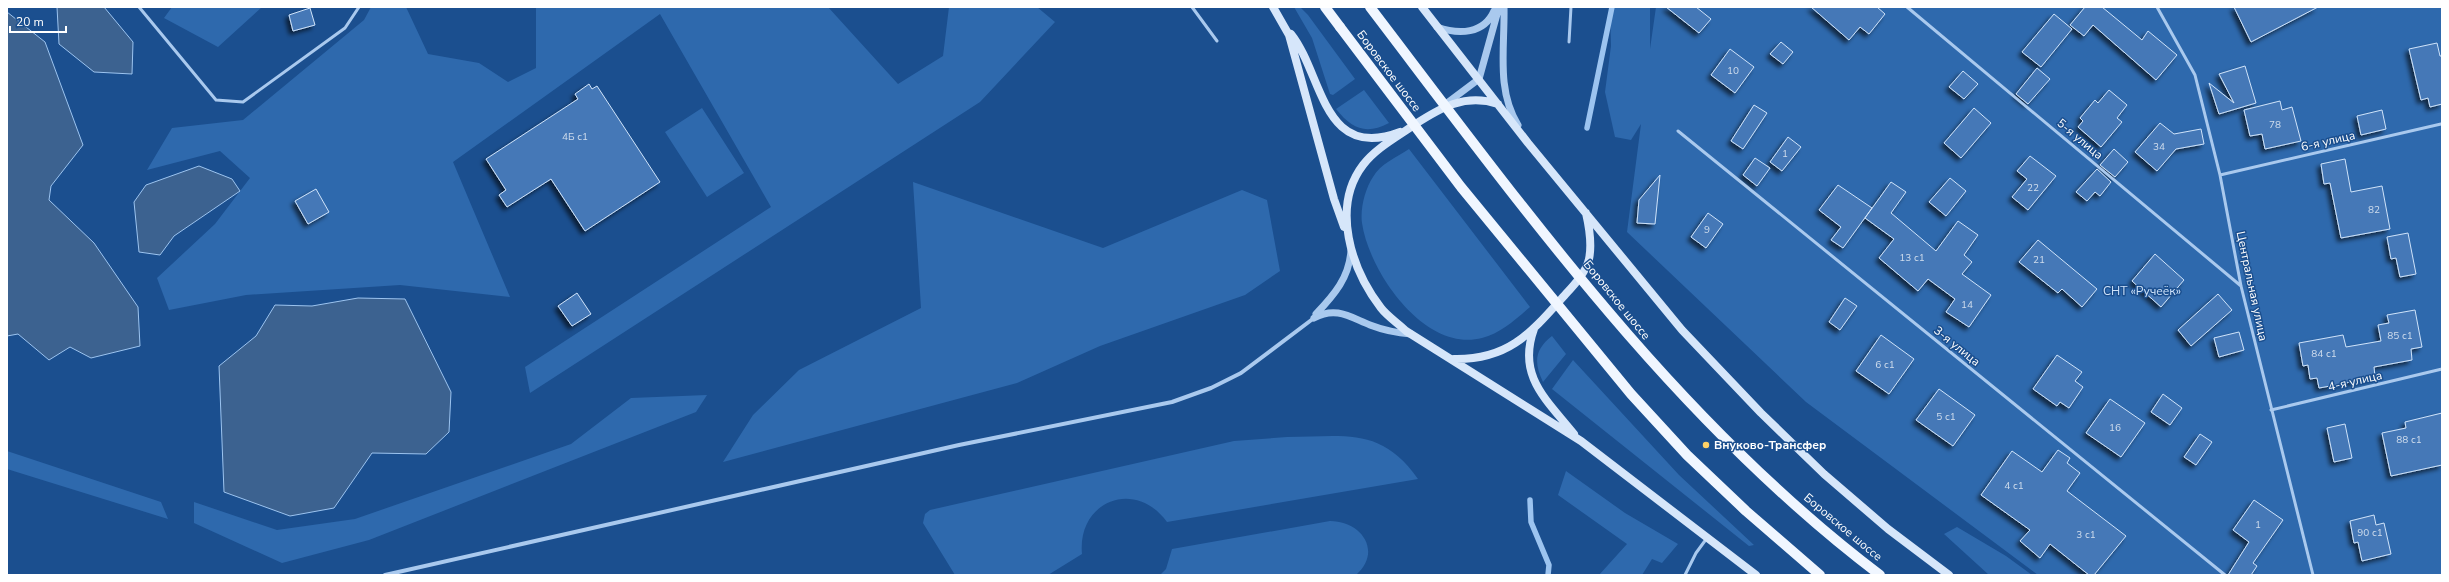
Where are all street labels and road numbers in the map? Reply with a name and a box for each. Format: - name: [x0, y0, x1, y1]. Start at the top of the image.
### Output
- street label: Боровское шоссе: [1353, 27, 1425, 115]
- street label: 5-я улица: [2054, 115, 2106, 163]
- street label: 6-я улица: [2299, 127, 2357, 155]
- street label: Центральная улица: [2233, 230, 2271, 342]
- street label: Боровское шоссе: [1580, 257, 1654, 343]
- street label: 3-я улица: [1930, 322, 1984, 370]
- street label: 4-я улица: [2326, 367, 2384, 395]
- street label: Боровское шоссе: [1800, 489, 1886, 565]

